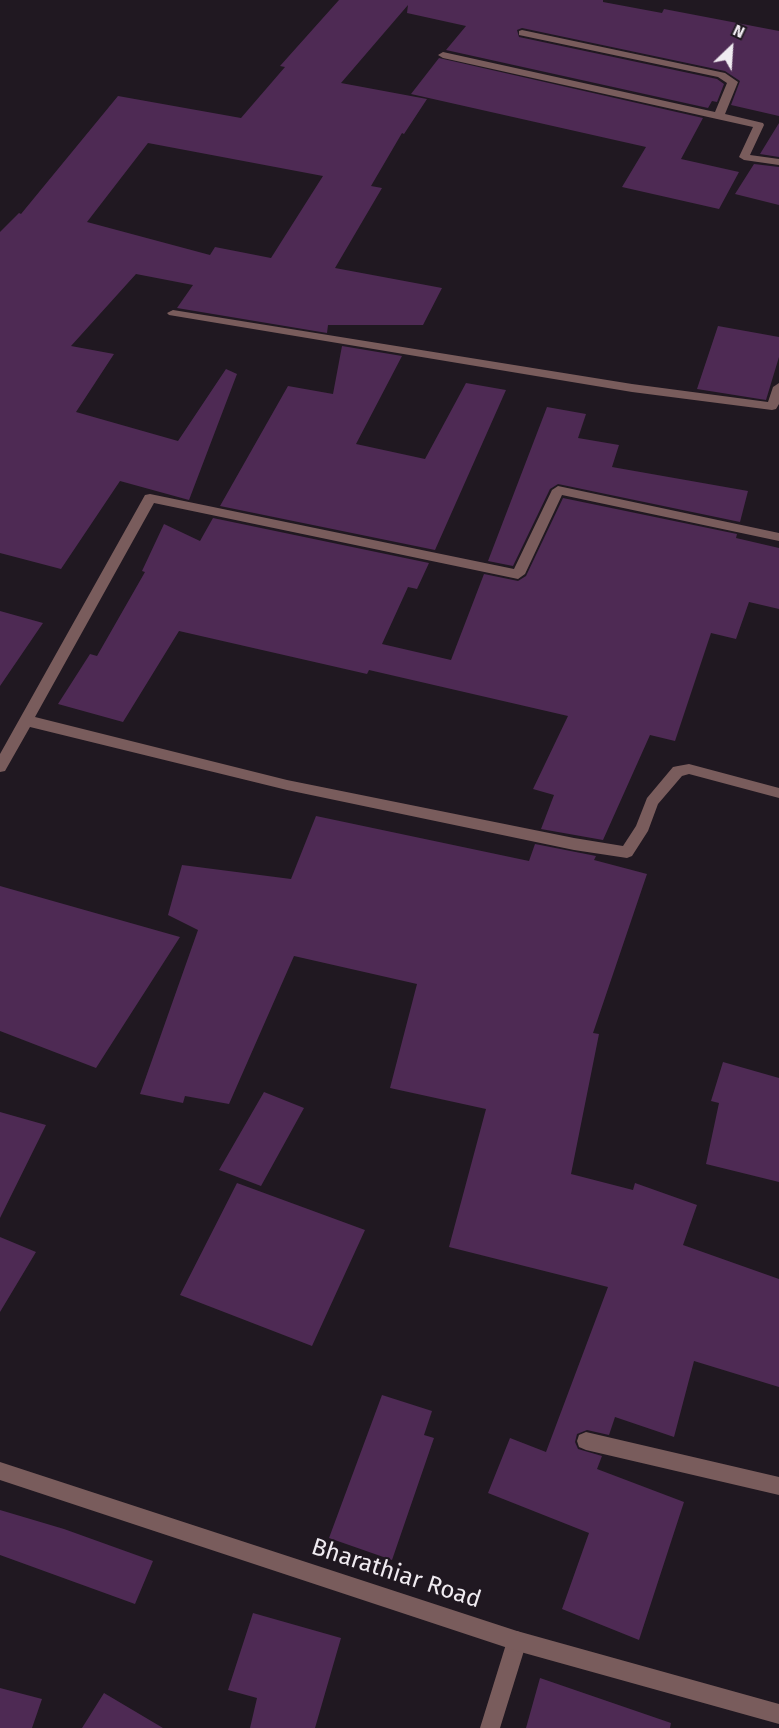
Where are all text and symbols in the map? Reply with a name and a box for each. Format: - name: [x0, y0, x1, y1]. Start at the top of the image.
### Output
- north arrow: [701, 18, 761, 78]
- text: N: [730, 20, 748, 42]
- street label: Bharathiar Road: [308, 1533, 484, 1615]

